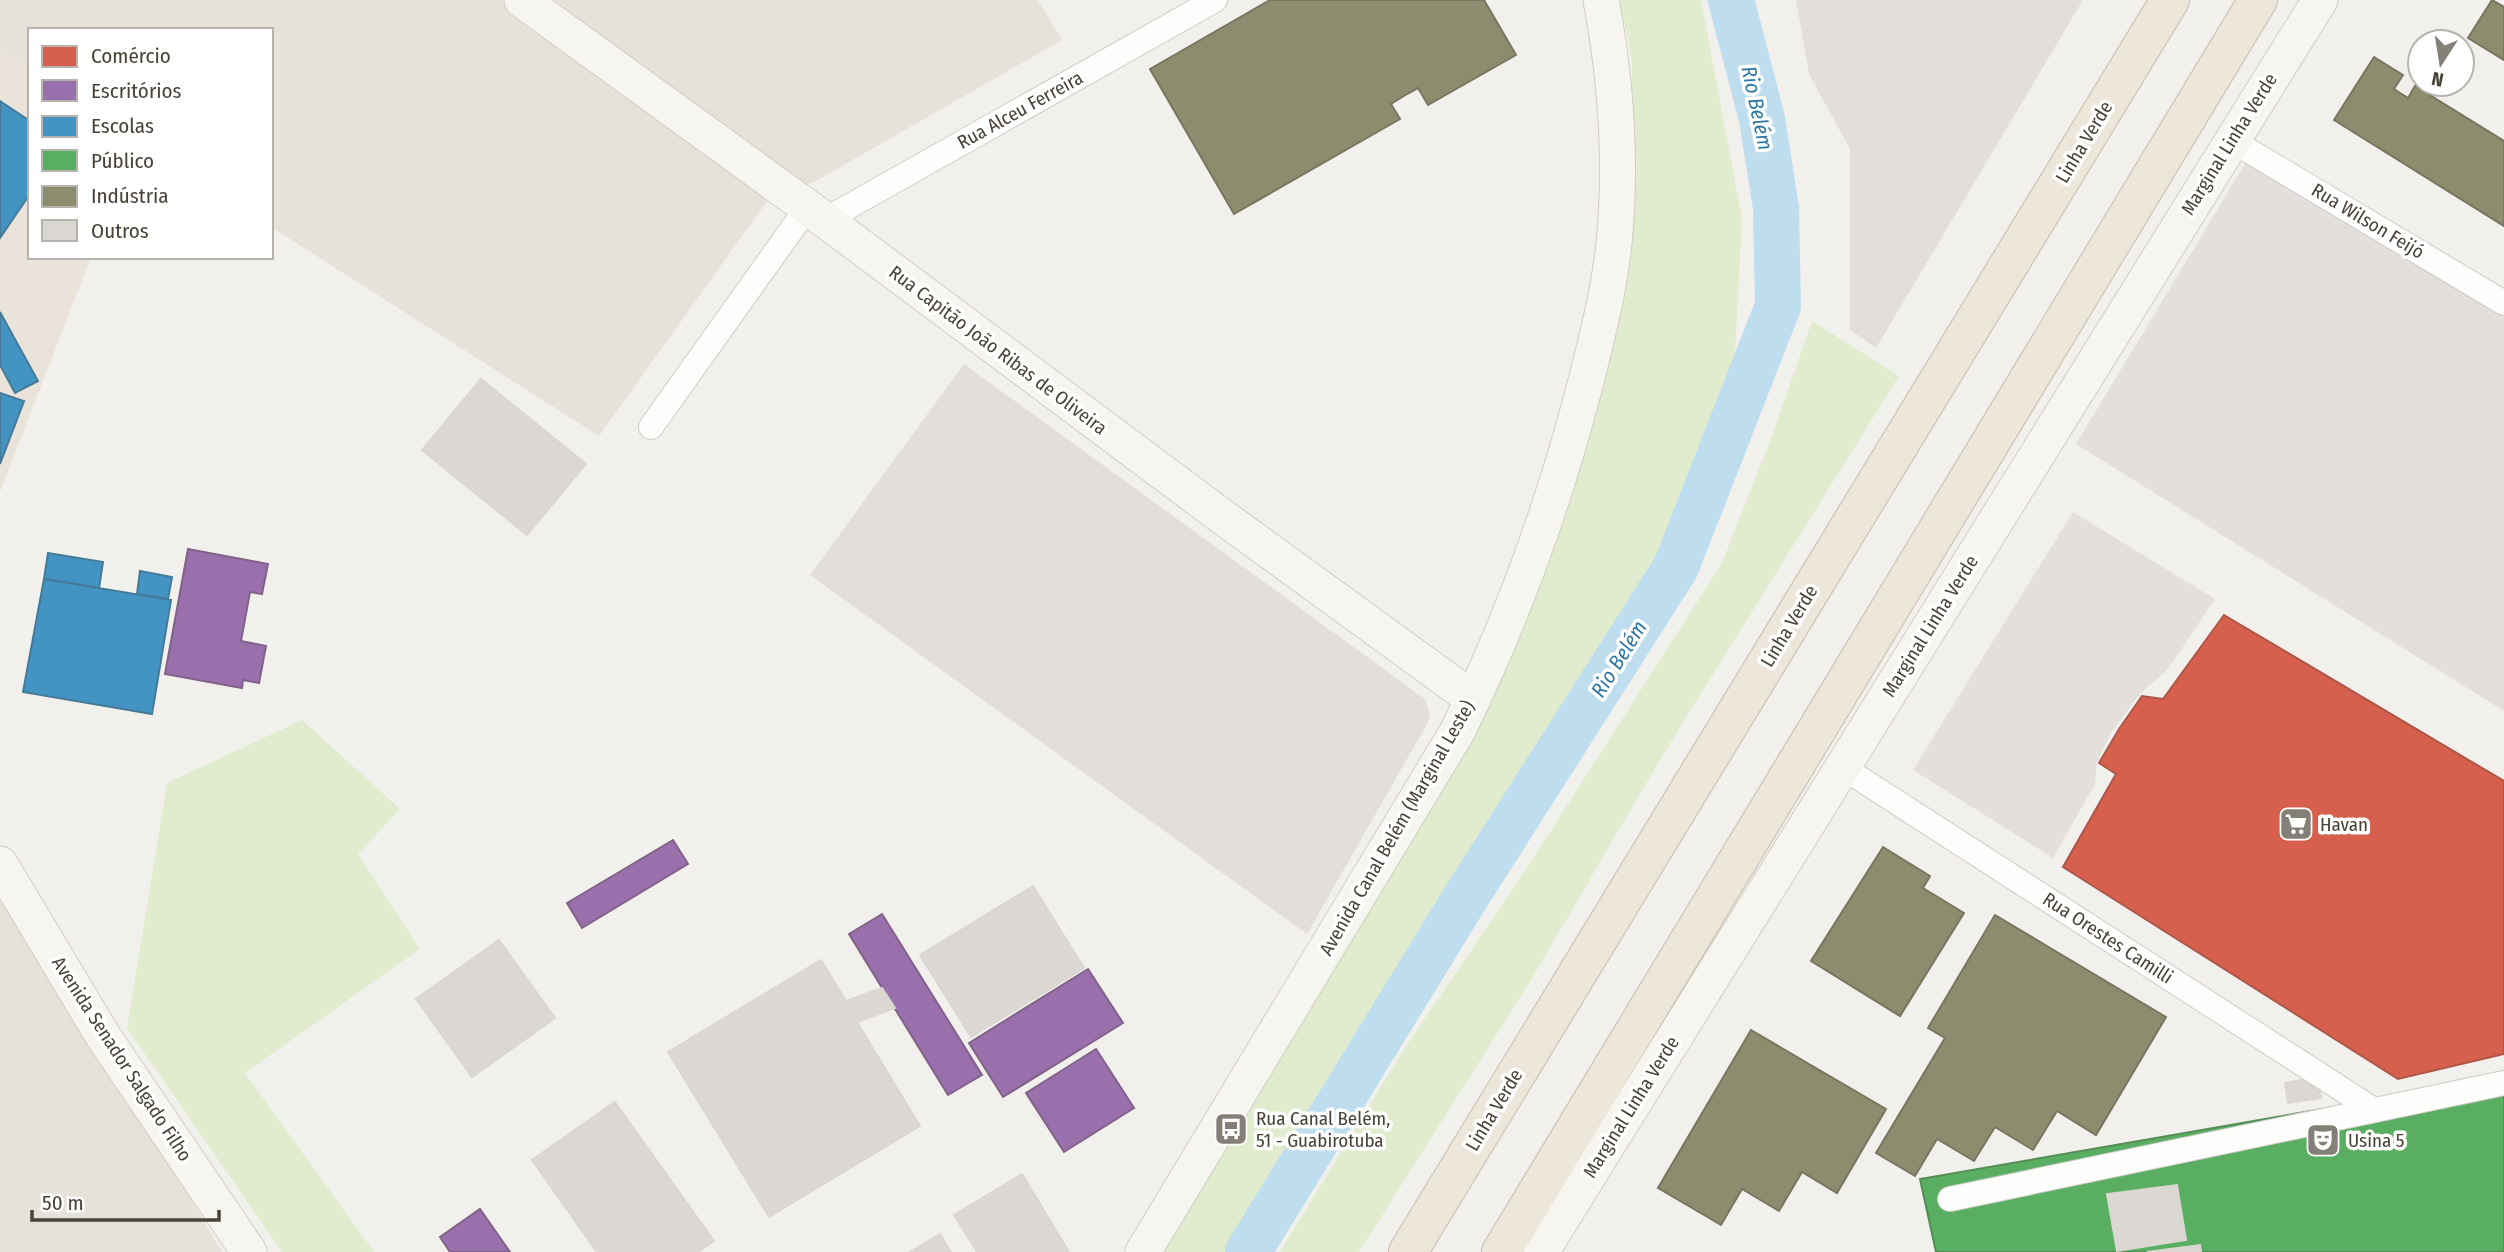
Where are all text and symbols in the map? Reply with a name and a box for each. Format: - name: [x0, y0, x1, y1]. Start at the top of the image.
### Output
- legend: [28, 28, 273, 259]
- north arrow: [2406, 28, 2476, 98]
- text: Comércio: [91, 43, 171, 69]
- water label: Rio Belém: [1735, 64, 1779, 152]
- street label: Rua Alceu Ferreira: [953, 66, 1087, 154]
- text: N: [2430, 67, 2446, 92]
- street label: Marginal Linha Verde: [2176, 69, 2282, 219]
- text: Escritórios: [91, 78, 182, 104]
- street label: Linha Verde: [2051, 97, 2117, 187]
- text: Escolas: [91, 113, 154, 139]
- text: Público: [91, 148, 154, 174]
- street label: Rua Wilson Feijó: [2308, 178, 2428, 264]
- text: Indústria: [91, 183, 169, 209]
- text: Outros: [91, 218, 149, 244]
- street label: Rua Capitão João Ribas de Oliveira: [885, 261, 1111, 439]
- street label: Marginal Linha Verde: [1877, 551, 1983, 701]
- street label: Linha Verde: [1756, 581, 1822, 671]
- water label: Rio Belém: [1585, 616, 1653, 702]
- street label: Avenida Canal Belém (Marginal Leste): [1314, 696, 1480, 960]
- supermarket icon: Havan: [2277, 805, 2315, 843]
- place label: Havan: [2320, 813, 2368, 836]
- street label: Rua Orestes Camilli: [2039, 887, 2177, 989]
- street label: Avenida Senador Salgado Filho: [47, 952, 197, 1166]
- street label: Marginal Linha Verde: [1578, 1032, 1684, 1182]
- street label: Linha Verde: [1461, 1065, 1527, 1155]
- place label: Rua Canal Belém, 51 - Guabirotuba: [1256, 1107, 1390, 1152]
- bus stop icon: Rua Canal Belém, 51 - Guabirotuba: [1212, 1110, 1250, 1148]
- theatre icon: Usina 5: [2304, 1121, 2342, 1159]
- place label: Usina 5: [2348, 1129, 2405, 1152]
- scale bar: [32, 1178, 219, 1222]
- text: 50 m: [42, 1190, 84, 1216]

